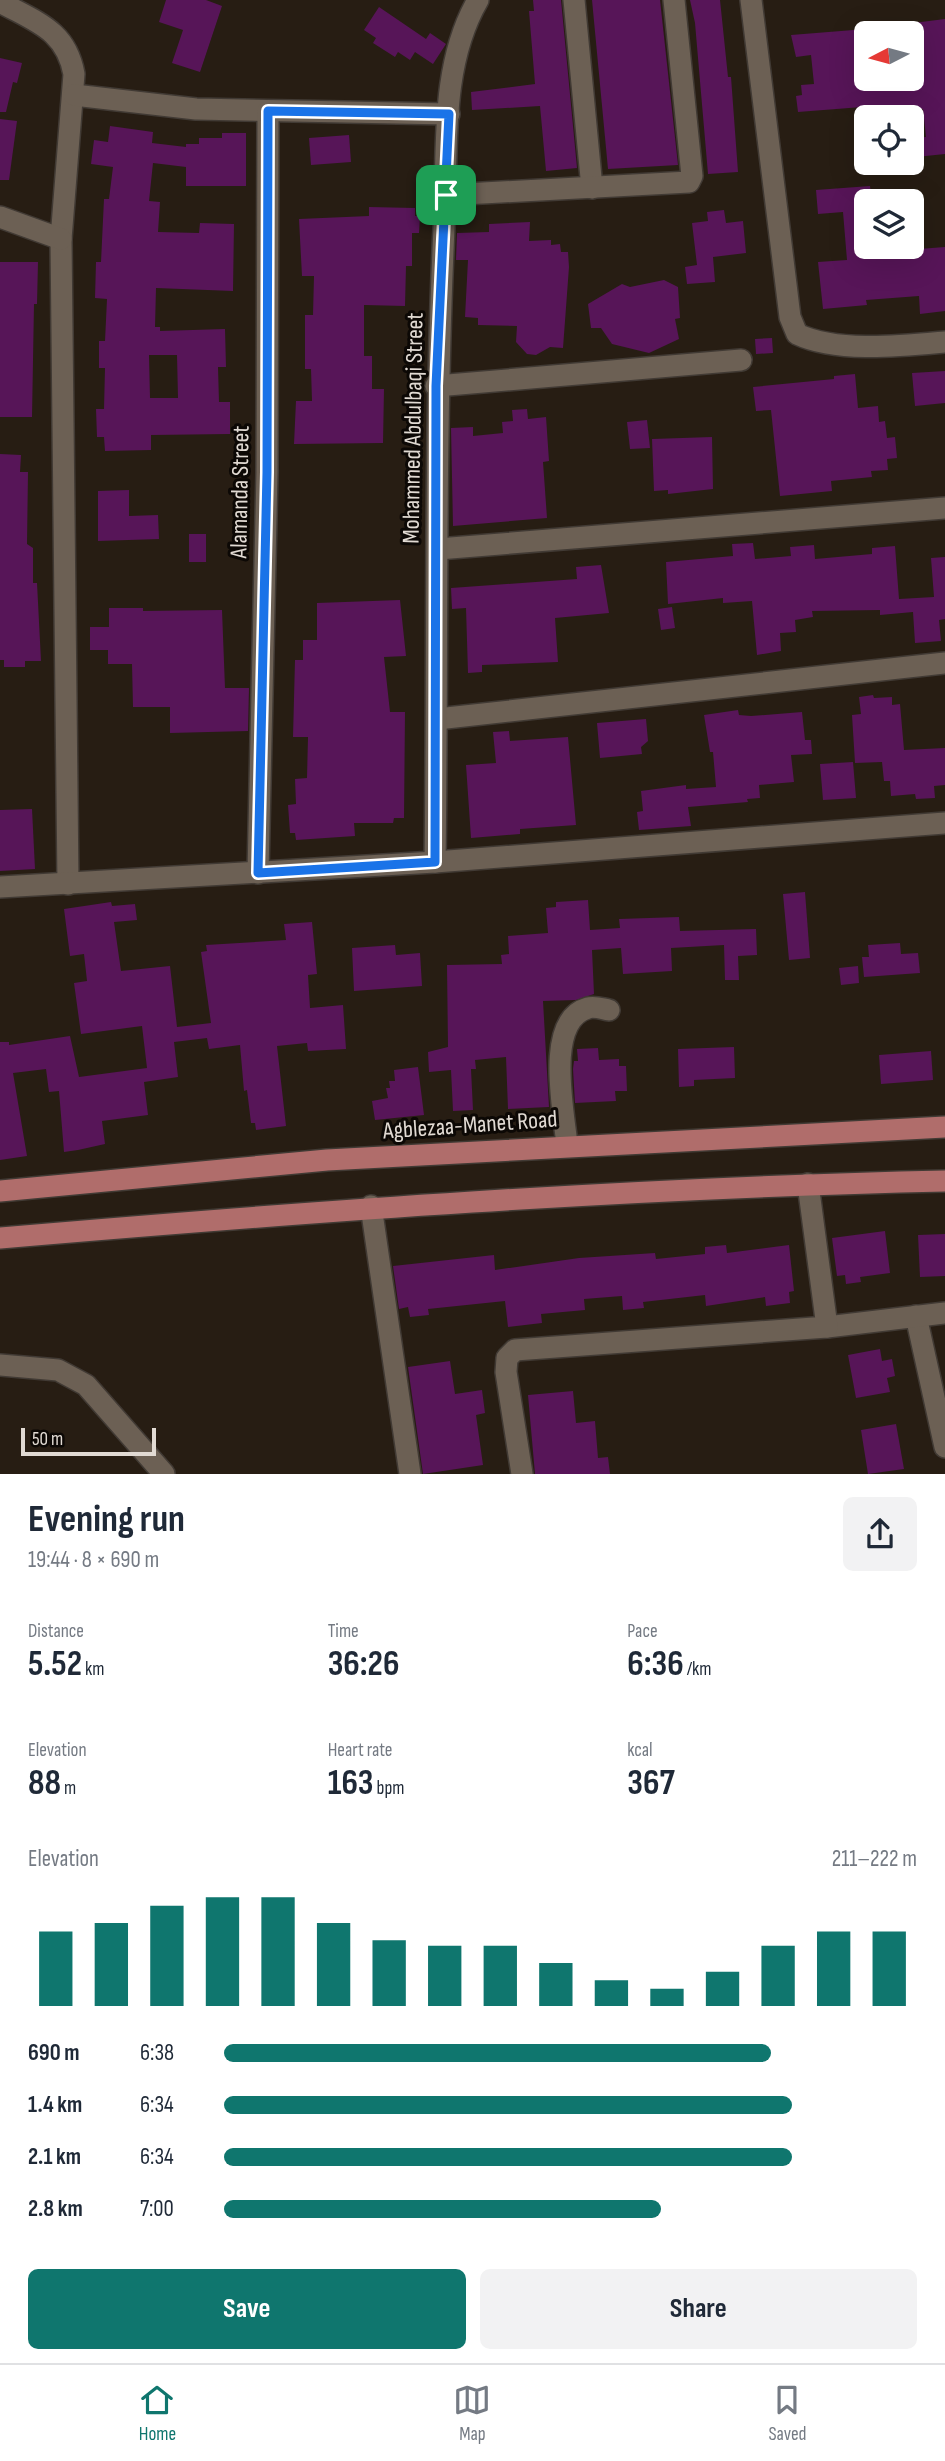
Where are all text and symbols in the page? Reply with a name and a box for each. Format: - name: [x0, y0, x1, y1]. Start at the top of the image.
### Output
- north arrow: [854, 21, 924, 91]
- map controls: [854, 21, 924, 259]
- button: locate: [854, 105, 924, 175]
- pin: [416, 165, 476, 225]
- icon: arrive: [427, 176, 465, 214]
- button: layers: [854, 189, 924, 259]
- street label: Mohammed Abdulbaqi Street: [396, 312, 430, 544]
- street label: Alamanda Street: [224, 425, 256, 560]
- street label: Agblezaa-Manet Road: [381, 1104, 558, 1146]
- scale bar: [21, 1425, 156, 1457]
- text: 50 m: [32, 1428, 63, 1451]
- text: Evening run: [28, 1497, 185, 1542]
- button: share: [843, 1497, 917, 1571]
- text: 19:44 · 8 × 690 m: [28, 1546, 159, 1574]
- text: Distance: [28, 1620, 84, 1643]
- text: Time: [328, 1620, 359, 1643]
- text: Pace: [627, 1620, 658, 1643]
- text: 5.52: [28, 1643, 82, 1686]
- text: 36:26: [328, 1643, 399, 1686]
- text: 6:36: [627, 1643, 684, 1686]
- text: km: [82, 1658, 104, 1681]
- text: /km: [684, 1658, 712, 1681]
- text: Elevation: [28, 1739, 87, 1762]
- text: Heart rate: [328, 1739, 393, 1762]
- text: kcal: [627, 1739, 652, 1762]
- text: 88: [28, 1762, 61, 1805]
- text: 163: [328, 1762, 374, 1805]
- text: 367: [627, 1762, 675, 1805]
- text: m: [61, 1777, 76, 1800]
- text: bpm: [374, 1777, 405, 1800]
- text: Elevation: [28, 1845, 99, 1873]
- text: 211–222 m: [832, 1845, 917, 1873]
- text: 690 m: [28, 2039, 79, 2067]
- text: 6:38: [140, 2039, 174, 2067]
- text: 1.4 km: [28, 2091, 82, 2119]
- text: 6:34: [140, 2091, 174, 2119]
- text: 2.1 km: [28, 2143, 81, 2171]
- text: 6:34: [140, 2143, 174, 2171]
- text: 2.8 km: [28, 2195, 83, 2223]
- text: 7:00: [140, 2195, 174, 2223]
- button: Save: [28, 2269, 466, 2349]
- button: Share: [480, 2269, 917, 2349]
- tab: Home: [138, 2381, 176, 2446]
- tab: Map: [453, 2381, 491, 2446]
- tab: Saved: [768, 2381, 807, 2446]

